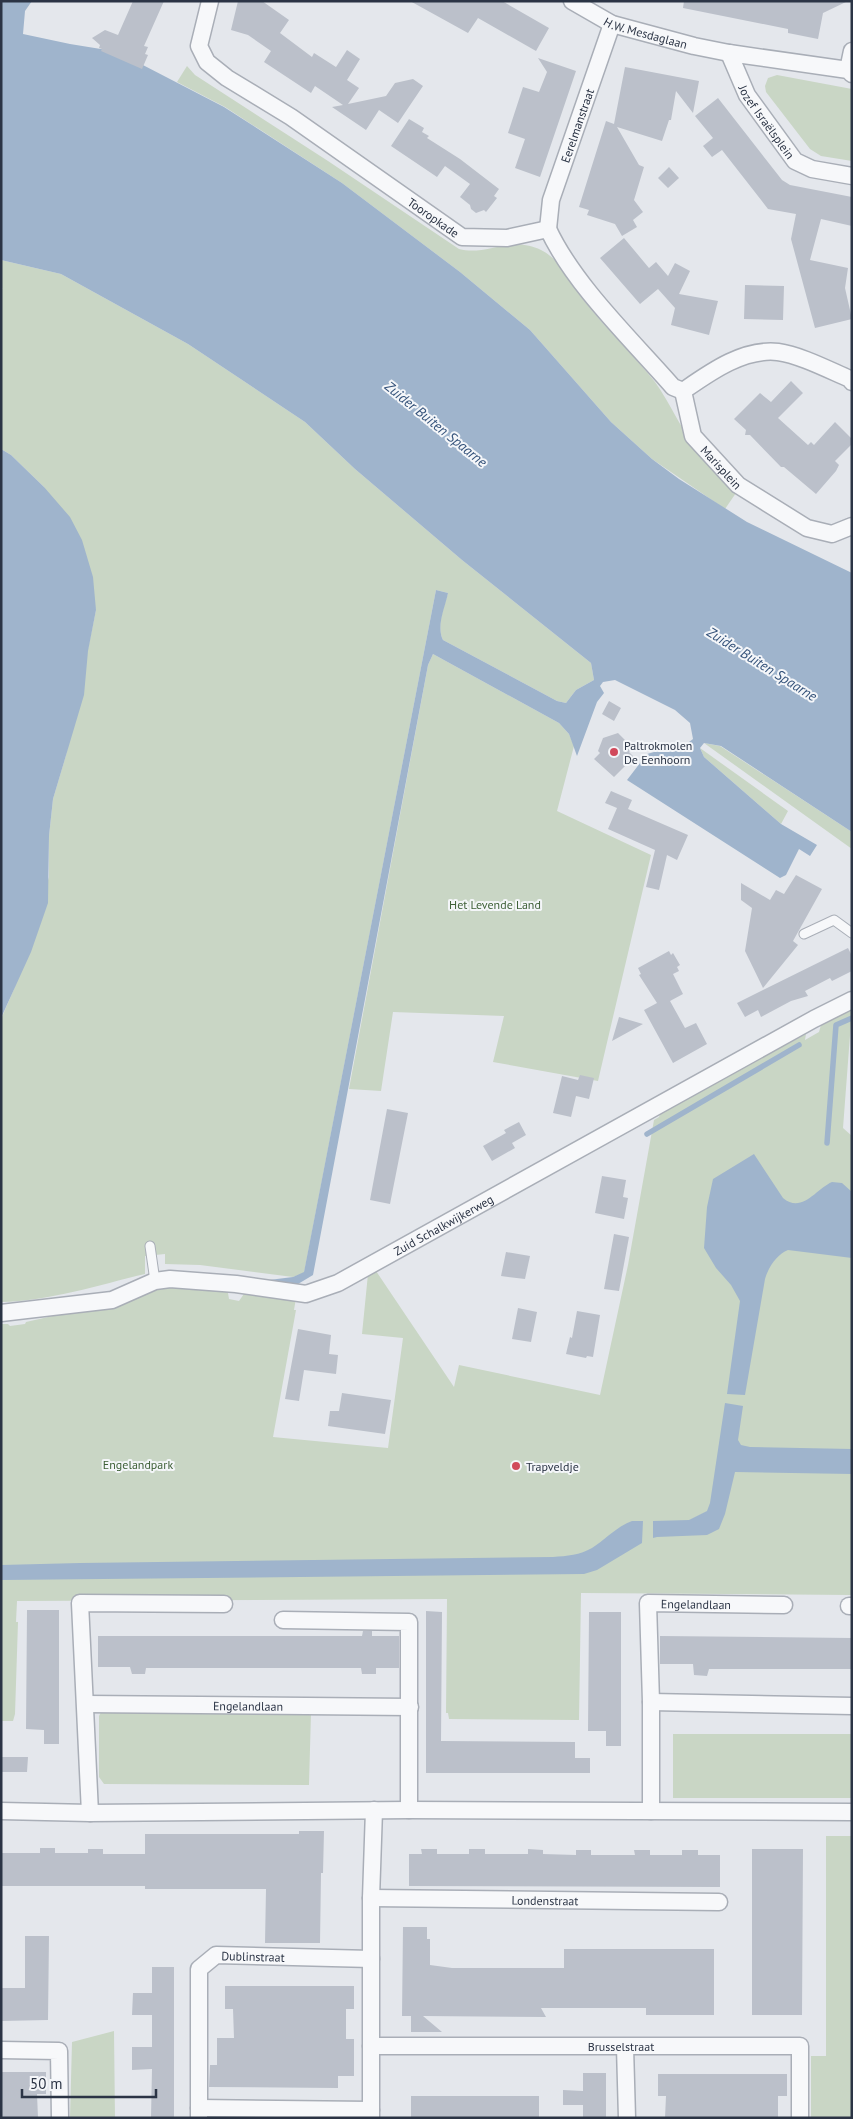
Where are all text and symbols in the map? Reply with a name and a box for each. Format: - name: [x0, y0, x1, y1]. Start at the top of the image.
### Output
- street label: H.W. Mesdaglaan: [601, 13, 689, 51]
- street label: Jozef Israëlsplein: [736, 82, 798, 162]
- street label: Eerelmanstraat: [557, 86, 597, 165]
- street label: Tooropkade: [405, 194, 462, 240]
- water label: Zuider Buiten Spaarne: [380, 377, 491, 471]
- street label: Marisplein: [698, 442, 745, 492]
- water label: Zuider Buiten Spaarne: [703, 622, 821, 705]
- place label: Paltrokmolen De Eenhoorn: [624, 738, 692, 767]
- marker: Paltrokmolen De Eenhoorn: [608, 746, 620, 758]
- park label: Het Levende Land: [449, 897, 541, 912]
- street label: Zuid Schalkwijkerweg: [391, 1191, 496, 1258]
- park label: Engelandpark: [103, 1457, 173, 1472]
- place label: Trapveldje: [526, 1459, 579, 1474]
- marker: Trapveldje: [510, 1460, 522, 1472]
- street label: Engelandlaan: [661, 1596, 731, 1612]
- street label: Engelandlaan: [213, 1698, 283, 1713]
- street label: Londenstraat: [511, 1892, 579, 1908]
- street label: Dublinstraat: [221, 1948, 285, 1964]
- street label: Brusselstraat: [588, 2039, 654, 2054]
- scale bar: [22, 2066, 156, 2098]
- text: 50 m: [30, 2074, 63, 2093]

